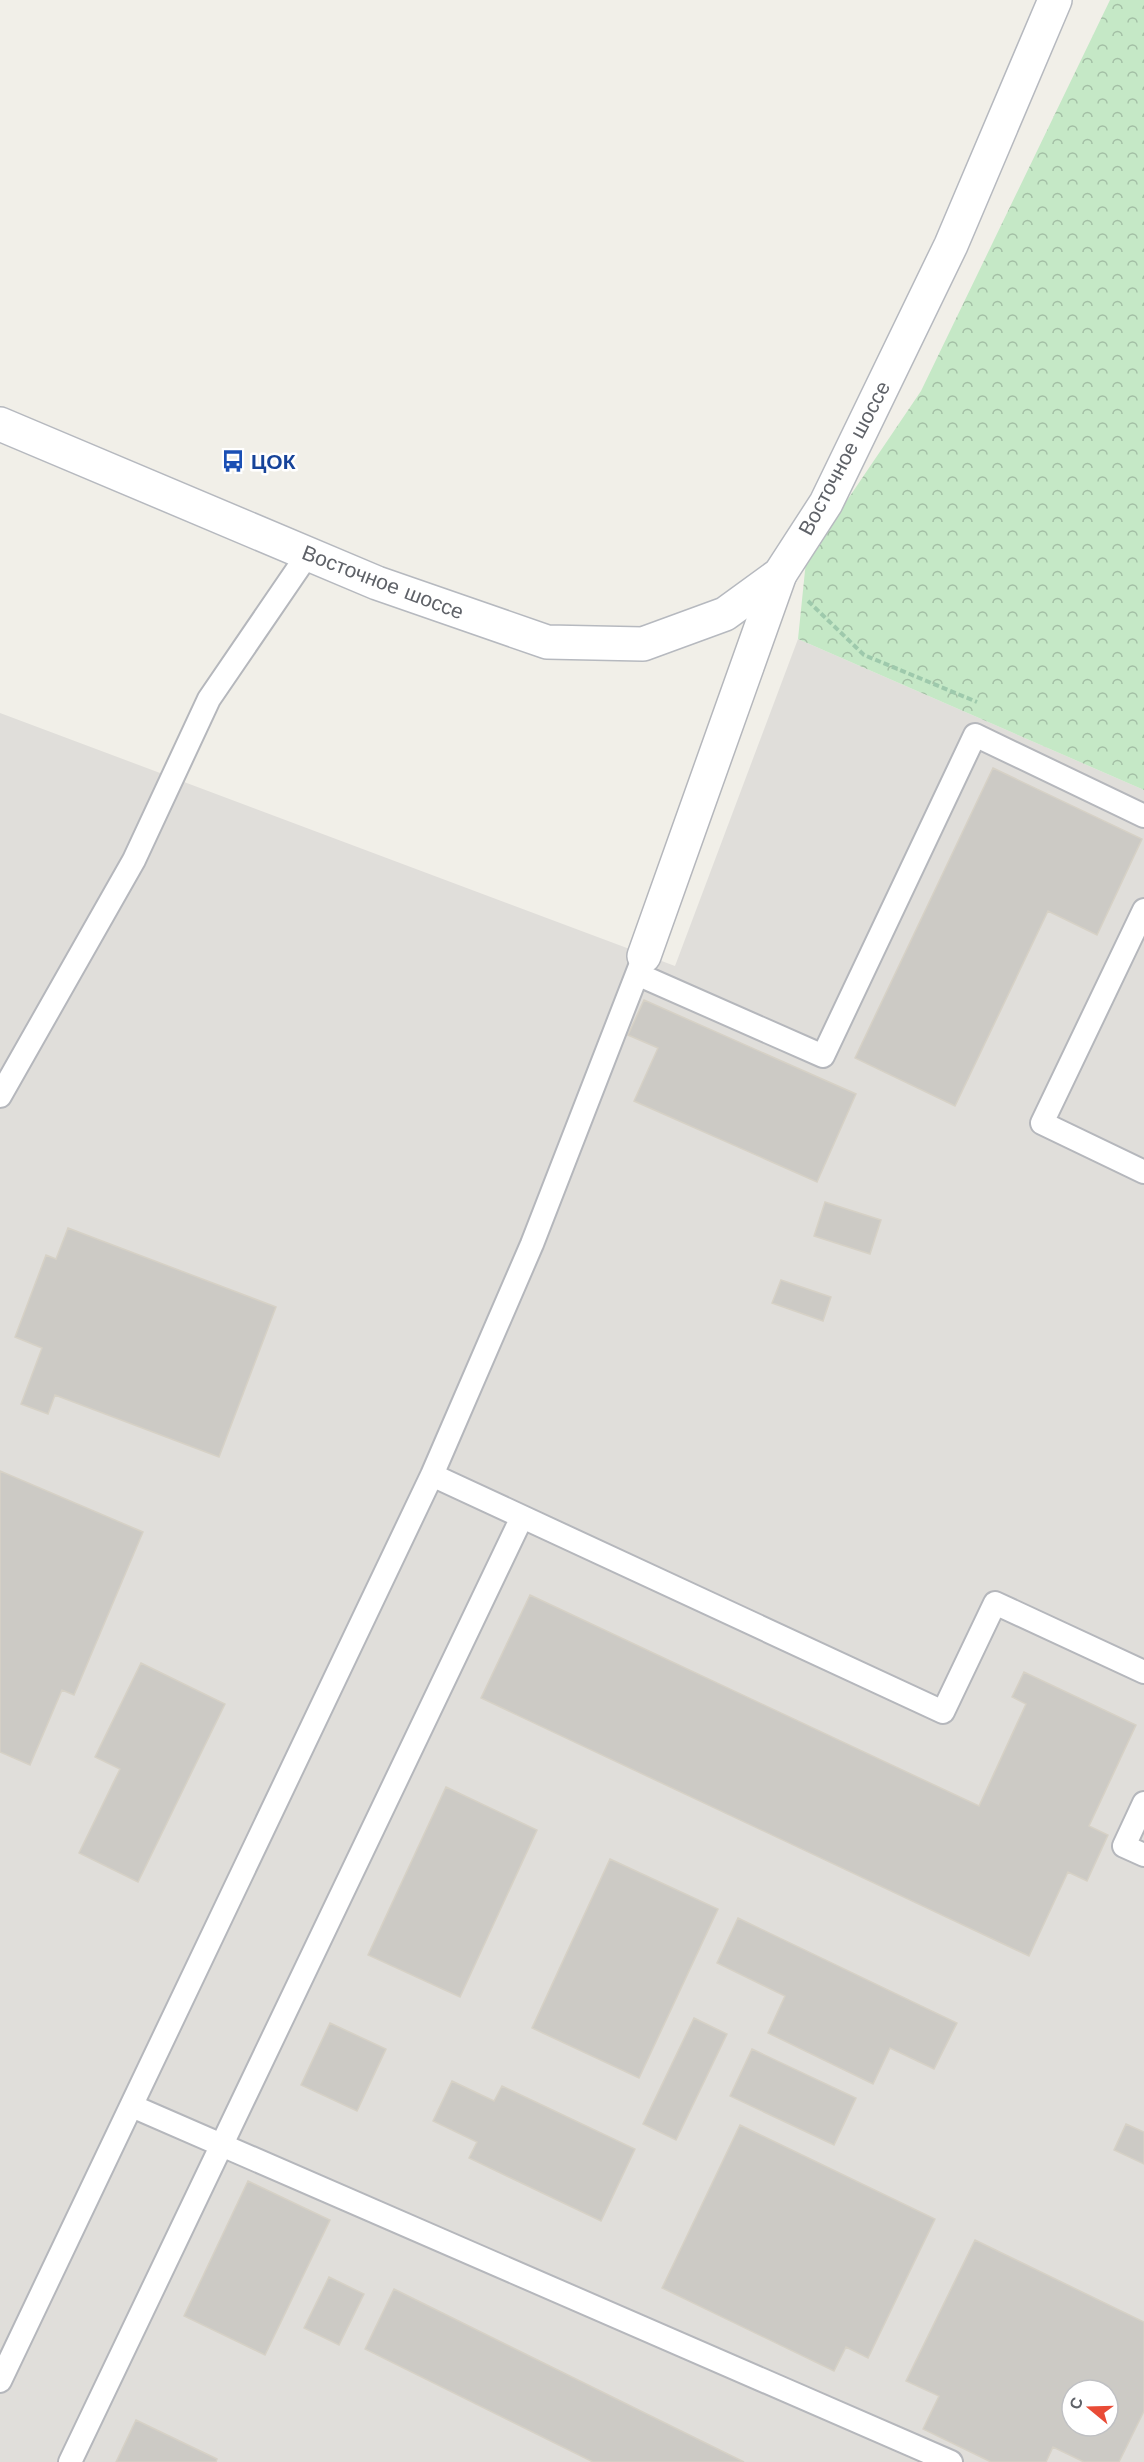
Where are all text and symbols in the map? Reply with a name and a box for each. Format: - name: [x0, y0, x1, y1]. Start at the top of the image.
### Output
- street label: Восточное шоссе: [793, 377, 895, 539]
- bus stop icon: ЦОК: [220, 448, 246, 474]
- place label: ЦОК: [251, 449, 296, 474]
- street label: Восточное шоссе: [299, 540, 467, 624]
- north arrow: [1060, 2378, 1120, 2438]
- text: С: [1065, 2394, 1087, 2412]

